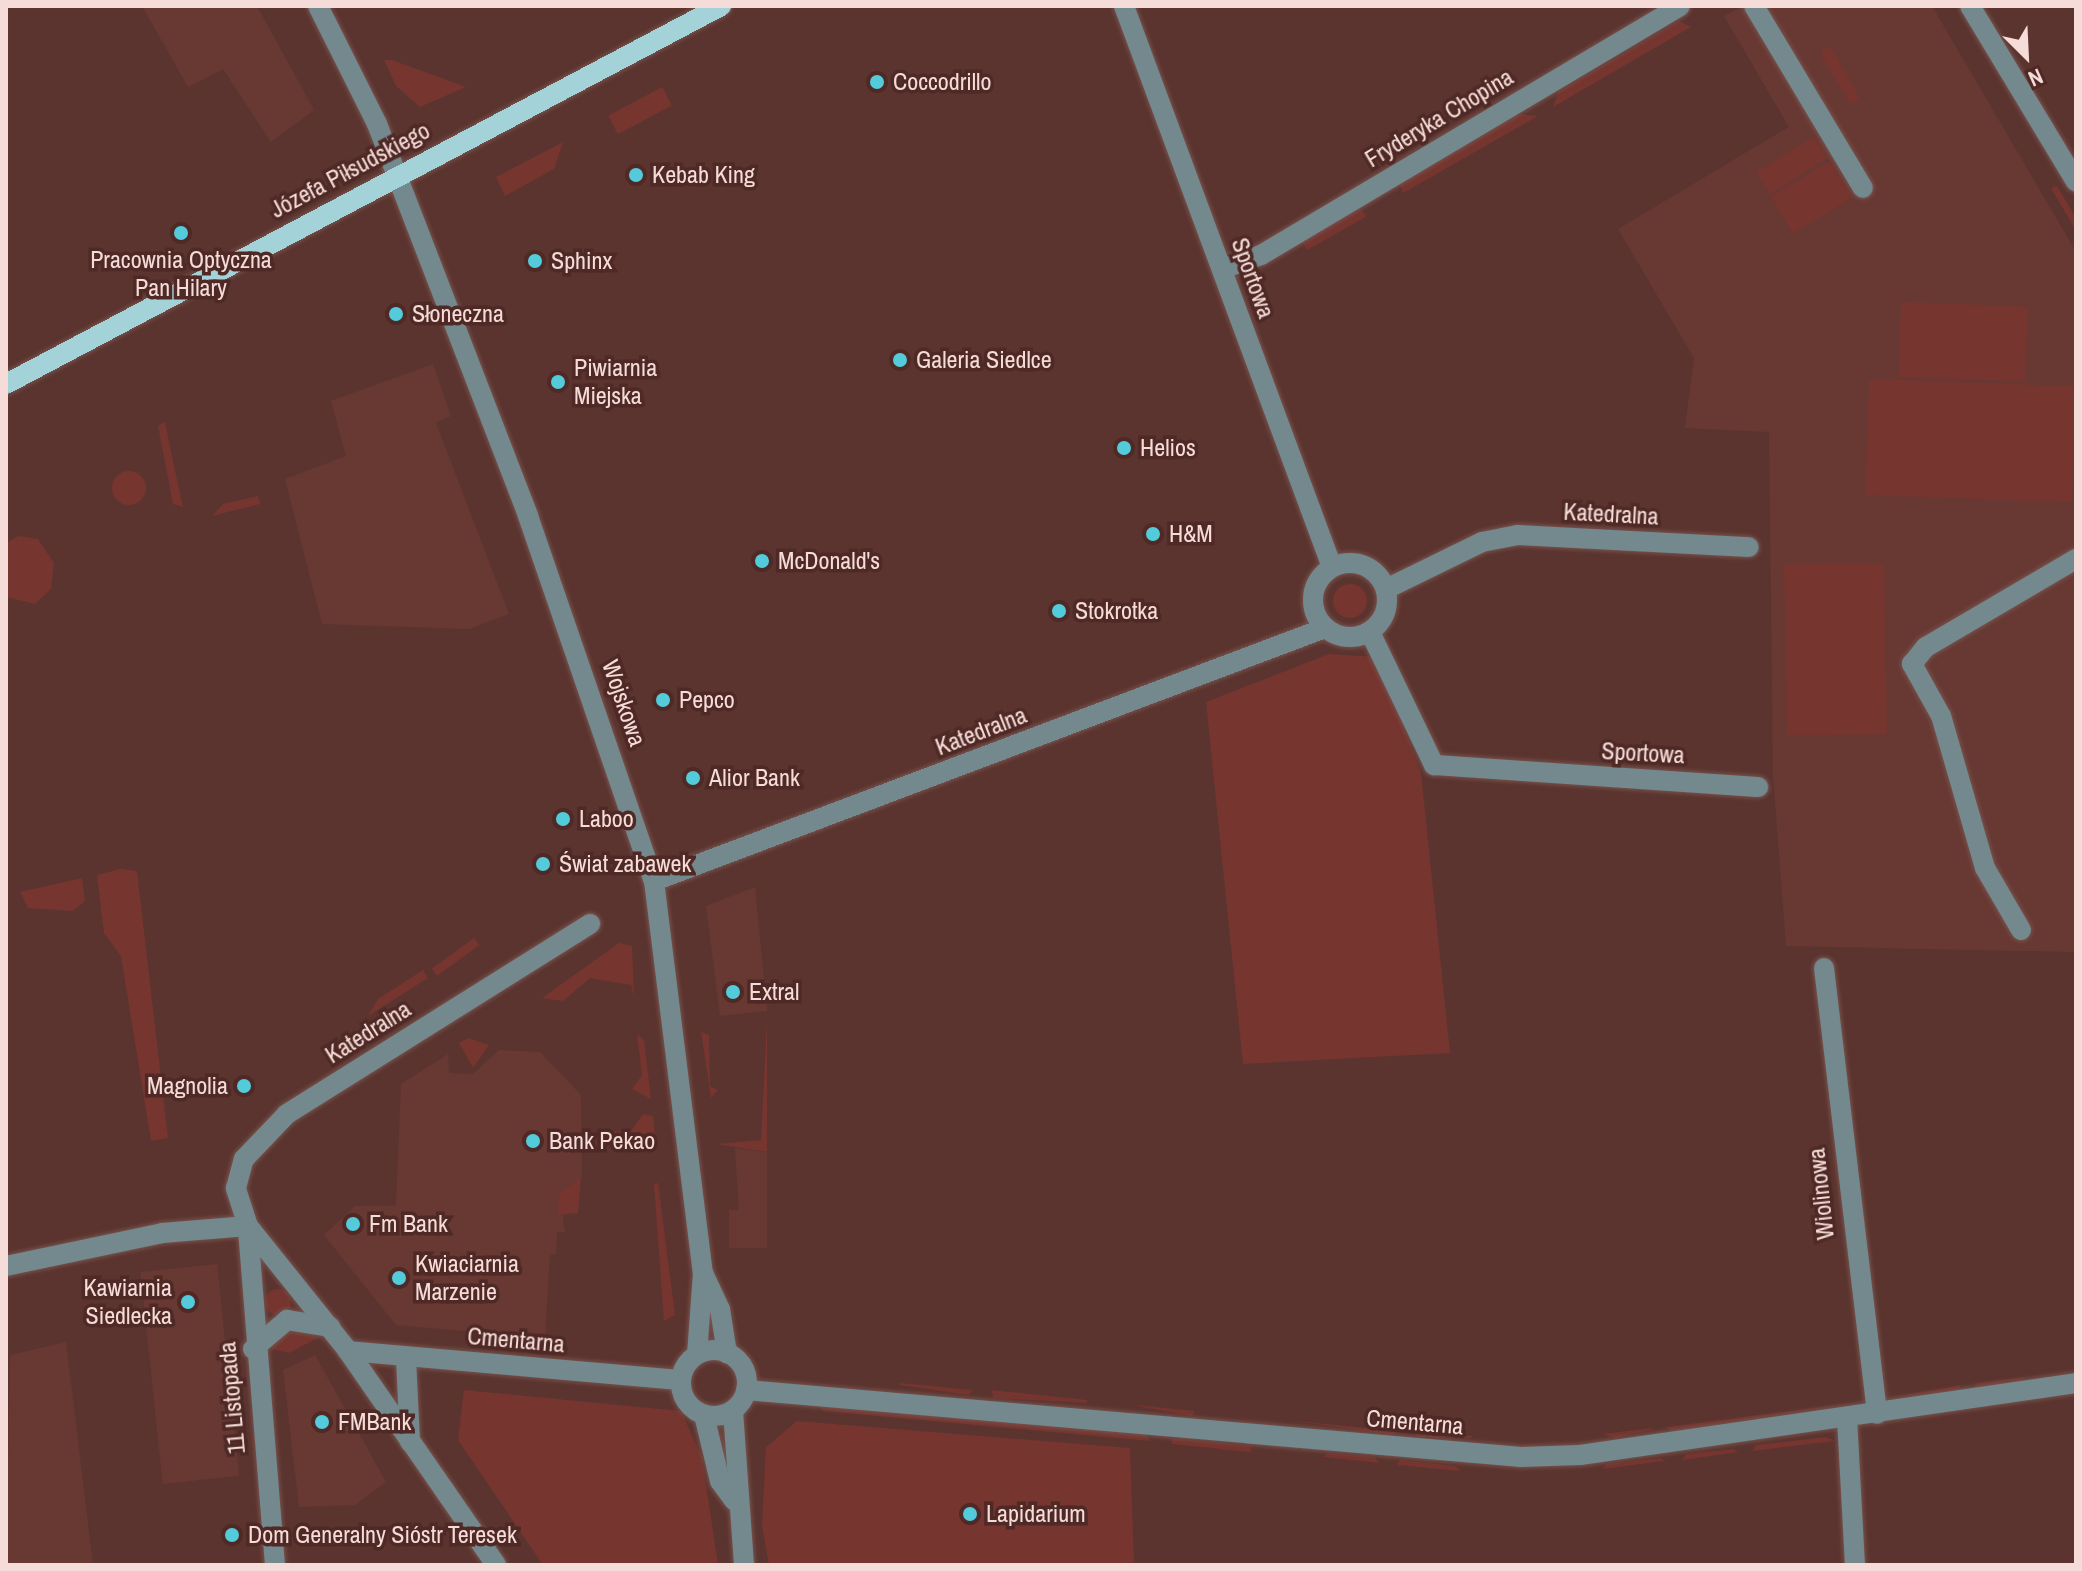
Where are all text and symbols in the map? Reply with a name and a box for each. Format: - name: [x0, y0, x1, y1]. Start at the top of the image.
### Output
- north arrow: [1986, 16, 2066, 96]
- text: N: [2024, 62, 2048, 94]
- street label: Fryderyka Chopina: [1360, 63, 1518, 173]
- place label: Coccodrillo: [893, 68, 991, 96]
- marker: Coccodrillo: [868, 73, 886, 91]
- street label: Józefa Piłsudskiego: [265, 116, 435, 224]
- place label: Kebab King: [652, 161, 755, 189]
- marker: Kebab King: [627, 166, 645, 184]
- marker: Pracownia Optyczna Pan Hilary: [172, 224, 190, 242]
- street label: Sportowa: [1225, 234, 1281, 322]
- place label: Pracownia Optyczna Pan Hilary: [90, 246, 272, 302]
- place label: Sphinx: [551, 247, 612, 275]
- marker: Sphinx: [526, 252, 544, 270]
- place label: Słoneczna: [412, 300, 504, 328]
- marker: Słoneczna: [387, 305, 405, 323]
- place label: Galeria Siedlce: [916, 346, 1052, 374]
- marker: Galeria Siedlce: [891, 351, 909, 369]
- place label: Piwiarnia Miejska: [574, 354, 657, 410]
- marker: Piwiarnia Miejska: [549, 373, 567, 391]
- place label: Helios: [1140, 434, 1196, 462]
- marker: Helios: [1115, 439, 1133, 457]
- street label: Katedralna: [1563, 497, 1659, 531]
- place label: H&M: [1169, 520, 1213, 548]
- marker: H&M: [1144, 525, 1162, 543]
- place label: McDonald's: [778, 547, 880, 575]
- marker: McDonald's: [753, 552, 771, 570]
- place label: Stokrotka: [1075, 597, 1158, 625]
- marker: Stokrotka: [1050, 602, 1068, 620]
- street label: Wojskowa: [596, 656, 652, 750]
- place label: Pepco: [679, 686, 735, 714]
- marker: Pepco: [654, 691, 672, 709]
- street label: Katedralna: [931, 701, 1031, 761]
- street label: Sportowa: [1601, 736, 1685, 770]
- place label: Alior Bank: [709, 764, 800, 792]
- marker: Alior Bank: [684, 769, 702, 787]
- place label: Laboo: [579, 805, 634, 833]
- marker: Laboo: [554, 810, 572, 828]
- place label: Świat zabawek: [559, 850, 691, 878]
- marker: Świat zabawek: [534, 855, 552, 873]
- place label: Extral: [749, 978, 799, 1006]
- marker: Extral: [724, 983, 742, 1001]
- street label: Katedralna: [320, 995, 416, 1069]
- place label: Magnolia: [147, 1072, 228, 1100]
- marker: Magnolia: [235, 1077, 253, 1095]
- place label: Bank Pekao: [549, 1127, 655, 1155]
- marker: Bank Pekao: [524, 1132, 542, 1150]
- street label: Wiolinowa: [1802, 1147, 1840, 1241]
- place label: Fm Bank: [369, 1210, 448, 1238]
- marker: Fm Bank: [344, 1215, 362, 1233]
- place label: Kwiaciarnia Marzenie: [415, 1250, 519, 1306]
- marker: Kwiaciarnia Marzenie: [390, 1269, 408, 1287]
- place label: Kawiarnia Siedlecka: [83, 1274, 172, 1330]
- marker: Kawiarnia Siedlecka: [179, 1293, 197, 1311]
- street label: Cmentarna: [466, 1321, 566, 1359]
- street label: 11 Listopada: [213, 1341, 251, 1455]
- street label: Cmentarna: [1365, 1403, 1465, 1441]
- place label: FMBank: [338, 1408, 411, 1436]
- marker: FMBank: [313, 1413, 331, 1431]
- place label: Lapidarium: [986, 1500, 1086, 1528]
- marker: Lapidarium: [961, 1505, 979, 1523]
- place label: Dom Generalny Sióstr Teresek: [248, 1521, 517, 1549]
- marker: Dom Generalny Sióstr Teresek: [223, 1526, 241, 1544]

